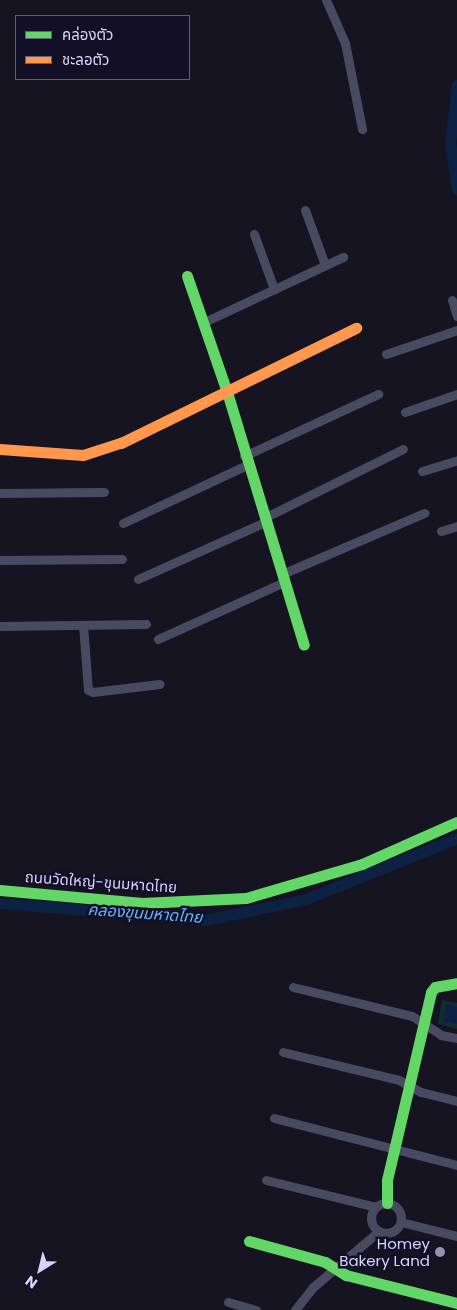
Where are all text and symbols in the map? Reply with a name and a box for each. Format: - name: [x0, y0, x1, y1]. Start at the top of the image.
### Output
- legend: [15, 15, 190, 80]
- text: คล่องตัว: [62, 24, 113, 45]
- text: ชะลอตัว: [62, 49, 109, 70]
- street label: ถนนวัดใหญ่-ขุนมหาดไทย: [24, 868, 178, 896]
- water label: คลองขุนมหาดไทย: [87, 900, 203, 928]
- place label: Homey Bakery Land: [339, 1234, 430, 1269]
- north arrow: [15, 1245, 65, 1295]
- marker: Homey Bakery Land: [434, 1246, 446, 1258]
- text: N: [21, 1271, 41, 1293]

